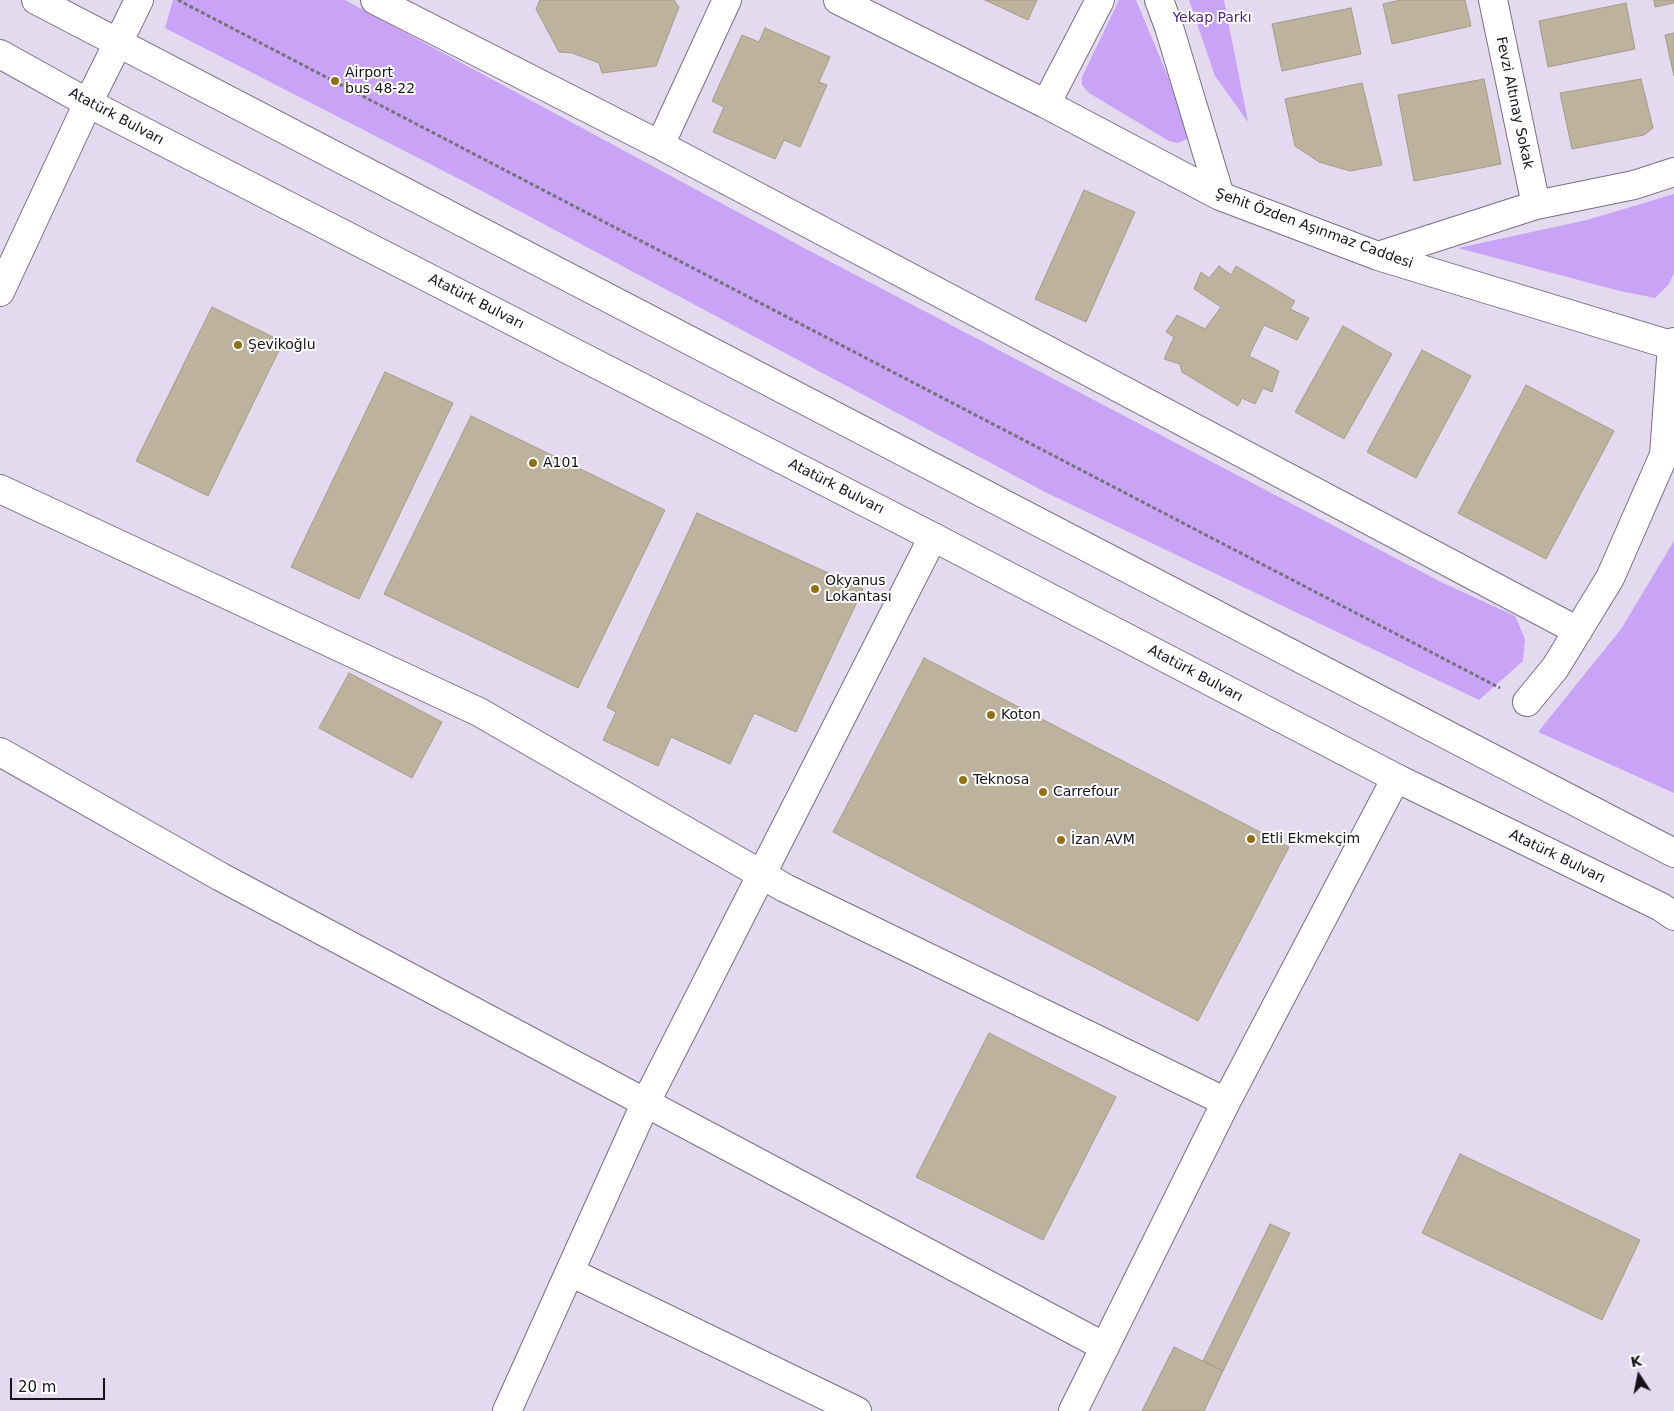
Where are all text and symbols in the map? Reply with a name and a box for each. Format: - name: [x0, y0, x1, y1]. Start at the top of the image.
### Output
- park label: Yekap Parkı: [1172, 10, 1252, 26]
- street label: Fevzi Altınay Sokak: [1492, 35, 1536, 171]
- place label: Airport bus 48-22: [345, 65, 415, 98]
- marker: Airport bus 48-22: [329, 75, 341, 87]
- street label: Atatürk Bulvarı: [66, 85, 166, 149]
- street label: Şehit Özden Aşınmaz Caddesi: [1213, 185, 1415, 273]
- street label: Atatürk Bulvarı: [425, 271, 527, 333]
- place label: Şevikoğlu: [248, 337, 315, 353]
- marker: Şevikoğlu: [232, 339, 244, 351]
- place label: A101: [543, 455, 579, 471]
- street label: Atatürk Bulvarı: [785, 456, 887, 518]
- marker: A101: [527, 457, 539, 469]
- place label: Okyanus Lokantası: [825, 573, 892, 606]
- marker: Okyanus Lokantası: [809, 583, 821, 595]
- street label: Atatürk Bulvarı: [1145, 642, 1245, 706]
- place label: Koton: [1001, 707, 1041, 723]
- marker: Koton: [985, 709, 997, 721]
- place label: Teknosa: [973, 772, 1029, 788]
- marker: Teknosa: [957, 774, 969, 786]
- place label: Carrefour: [1053, 784, 1119, 800]
- marker: Carrefour: [1037, 786, 1049, 798]
- street label: Atatürk Bulvarı: [1506, 826, 1608, 888]
- place label: Etli Ekmekçim: [1261, 831, 1360, 847]
- place label: İzan AVM: [1071, 832, 1135, 848]
- marker: Etli Ekmekçim: [1245, 833, 1257, 845]
- marker: İzan AVM: [1055, 834, 1067, 846]
- north arrow: [1614, 1351, 1664, 1401]
- text: K: [1629, 1352, 1643, 1370]
- scale bar: [12, 1368, 108, 1400]
- text: 20 m: [18, 1378, 56, 1396]

